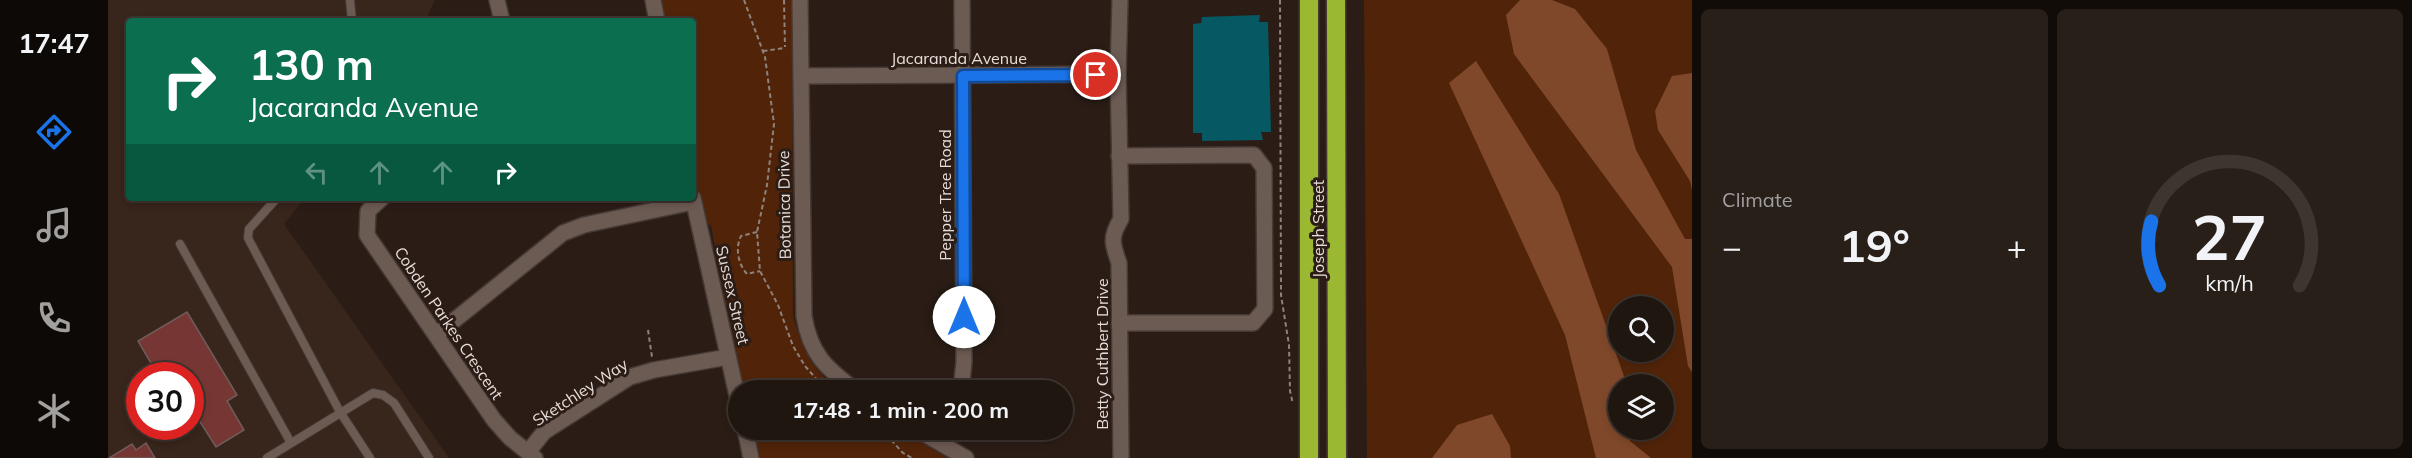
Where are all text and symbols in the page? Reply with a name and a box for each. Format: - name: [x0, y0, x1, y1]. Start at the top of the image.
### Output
- text: 17:47: [18, 26, 90, 60]
- text: 130 m: [249, 38, 374, 91]
- icon: right: [150, 42, 228, 120]
- street label: Jacaranda Avenue: [891, 48, 1027, 68]
- pin: [1070, 49, 1121, 100]
- icon: arrive: [1079, 58, 1112, 91]
- text: Jacaranda Avenue: [249, 90, 479, 124]
- icon: directions: [33, 111, 75, 153]
- street label: Pepper Tree Road: [935, 129, 955, 261]
- street label: Botanica Drive: [773, 151, 795, 259]
- icon: left: [300, 156, 333, 189]
- icon: ahead: [363, 156, 396, 189]
- icon: ahead: [426, 156, 459, 189]
- icon: right: [489, 156, 522, 189]
- street label: Joseph Street: [1308, 179, 1328, 278]
- text: Climate: [1722, 187, 1793, 212]
- text: 27: [2192, 197, 2267, 276]
- icon: music: [33, 204, 75, 246]
- text: 19°: [1839, 217, 1910, 273]
- text: −: [1722, 226, 1742, 267]
- text: +: [2007, 226, 2027, 267]
- street label: Cobden Parkes Crescent: [390, 243, 508, 404]
- street label: Sussex Street: [712, 244, 754, 347]
- text: km/h: [2205, 269, 2254, 296]
- street label: Betty Cuthbert Drive: [1092, 278, 1112, 430]
- position arrow: [932, 285, 996, 349]
- map controls: [1608, 296, 1674, 440]
- button: search: [1608, 296, 1674, 362]
- icon: phone: [33, 297, 75, 339]
- street label: Sketchley Way: [529, 354, 632, 430]
- speed limit sign: 30: [126, 362, 204, 440]
- button: layers: [1608, 374, 1674, 440]
- icon: climate: [33, 390, 75, 432]
- text: 17:48 · 1 min · 200 m: [792, 396, 1009, 424]

